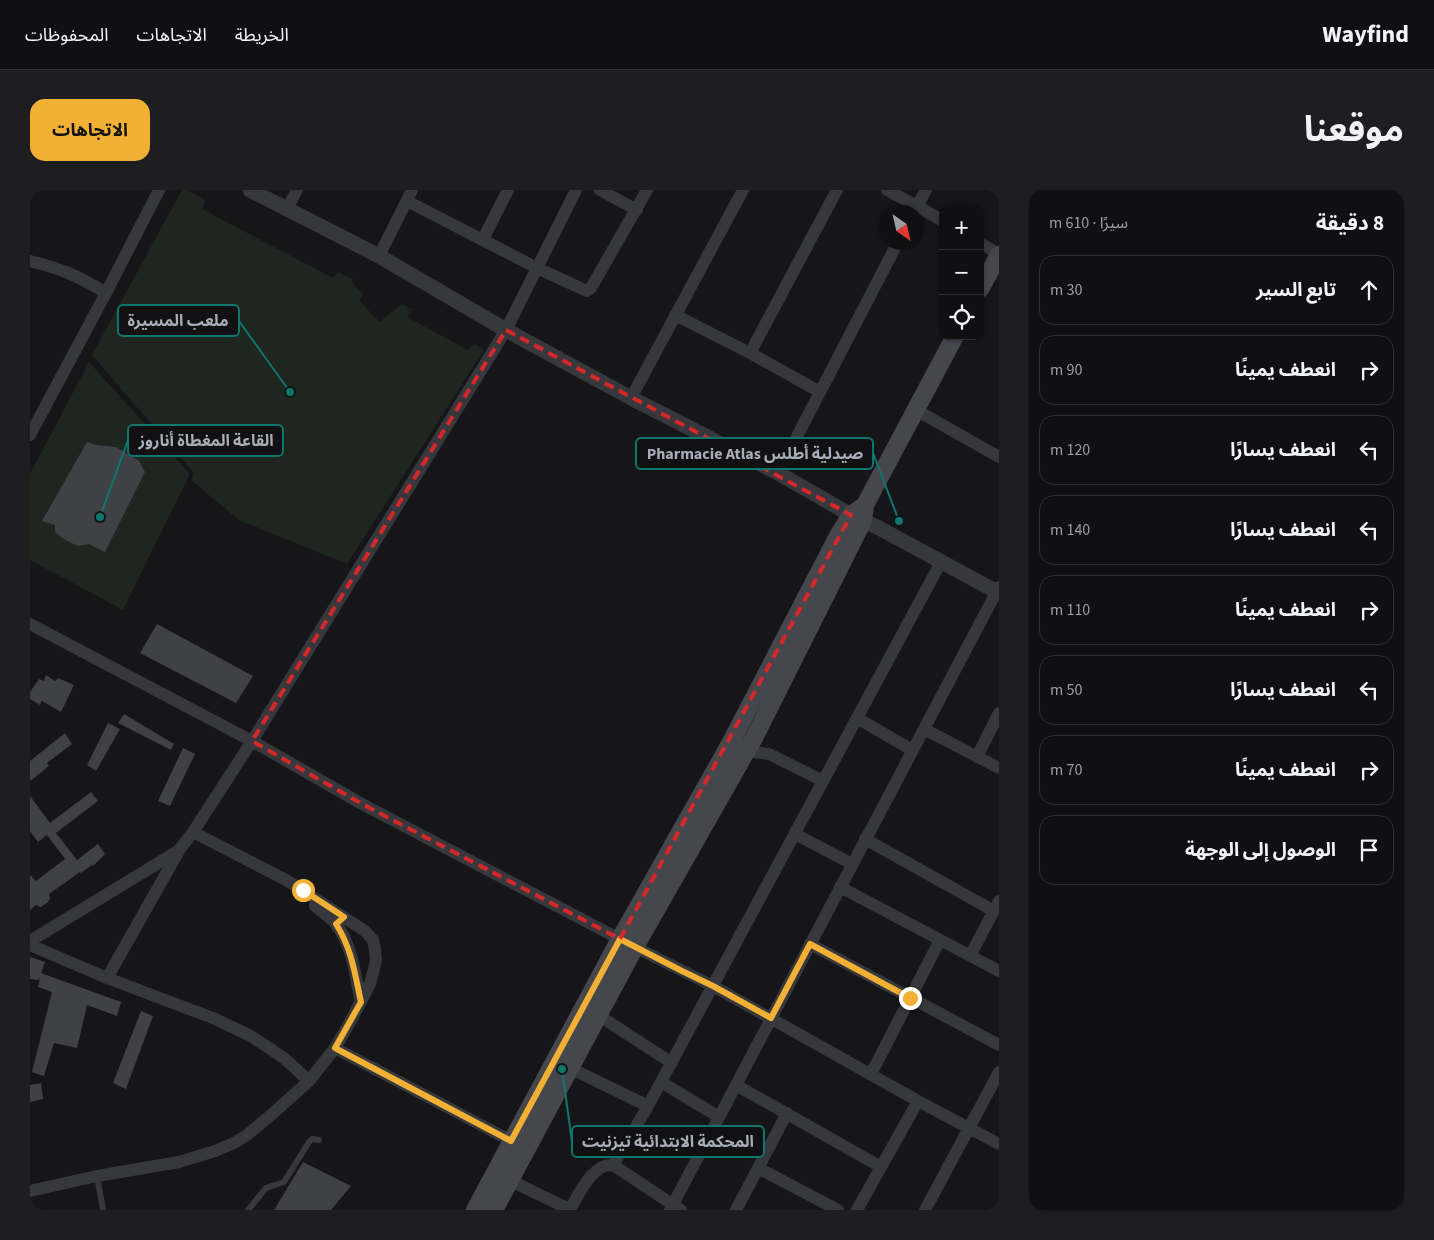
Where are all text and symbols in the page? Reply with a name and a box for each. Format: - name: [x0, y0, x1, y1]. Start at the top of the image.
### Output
- text: Wayfind: [1322, 17, 1409, 52]
- text: المحفوظات: [25, 23, 109, 48]
- text: الاتجاهات: [137, 23, 207, 48]
- text: الخريطة: [235, 23, 289, 48]
- button: الاتجاهات: [30, 99, 150, 161]
- text: موقعنا: [1304, 105, 1404, 155]
- north arrow: [879, 205, 924, 250]
- map controls: [939, 205, 984, 340]
- button: +: [939, 205, 984, 250]
- text: 8 دقيقة: [1316, 208, 1384, 238]
- text: سيرًا · 610 m: [1049, 212, 1128, 234]
- button: −: [939, 250, 984, 295]
- icon: ahead: [1355, 276, 1383, 304]
- text: تابع السير: [1256, 277, 1336, 304]
- text: 30 m: [1050, 279, 1082, 301]
- button: locate: [939, 295, 984, 340]
- callout: ملعب المسيرة: [118, 305, 239, 336]
- text: ملعب المسيرة: [127, 310, 229, 332]
- icon: right: [1355, 356, 1383, 384]
- text: انعطف يمينًا: [1235, 357, 1336, 384]
- text: 90 m: [1050, 359, 1082, 381]
- callout: القاعة المغطاة أناروز: [128, 425, 283, 456]
- text: القاعة المغطاة أناروز: [137, 430, 274, 452]
- icon: left: [1355, 436, 1383, 464]
- text: انعطف يسارًا: [1230, 437, 1336, 464]
- callout: Pharmacie Atlas صيدلية أطلس: [636, 438, 873, 469]
- text: 120 m: [1050, 439, 1090, 461]
- text: Pharmacie Atlas صيدلية أطلس: [647, 443, 863, 465]
- icon: left: [1355, 516, 1383, 544]
- text: انعطف يسارًا: [1230, 517, 1336, 544]
- text: 140 m: [1050, 519, 1090, 541]
- icon: right: [1355, 596, 1383, 624]
- text: انعطف يمينًا: [1235, 597, 1336, 624]
- text: 110 m: [1050, 599, 1090, 621]
- icon: left: [1355, 676, 1383, 704]
- text: انعطف يسارًا: [1230, 677, 1336, 704]
- text: 50 m: [1050, 679, 1082, 701]
- icon: right: [1355, 756, 1383, 784]
- text: انعطف يمينًا: [1235, 757, 1336, 784]
- text: 70 m: [1050, 759, 1082, 781]
- icon: arrive: [1355, 836, 1383, 864]
- text: الوصول إلى الوجهة: [1185, 837, 1336, 864]
- route start: [292, 879, 315, 902]
- route end: [899, 987, 922, 1010]
- callout: المحكمة الابتدائية تيزنيت: [572, 1126, 764, 1157]
- text: المحكمة الابتدائية تيزنيت: [582, 1131, 754, 1153]

